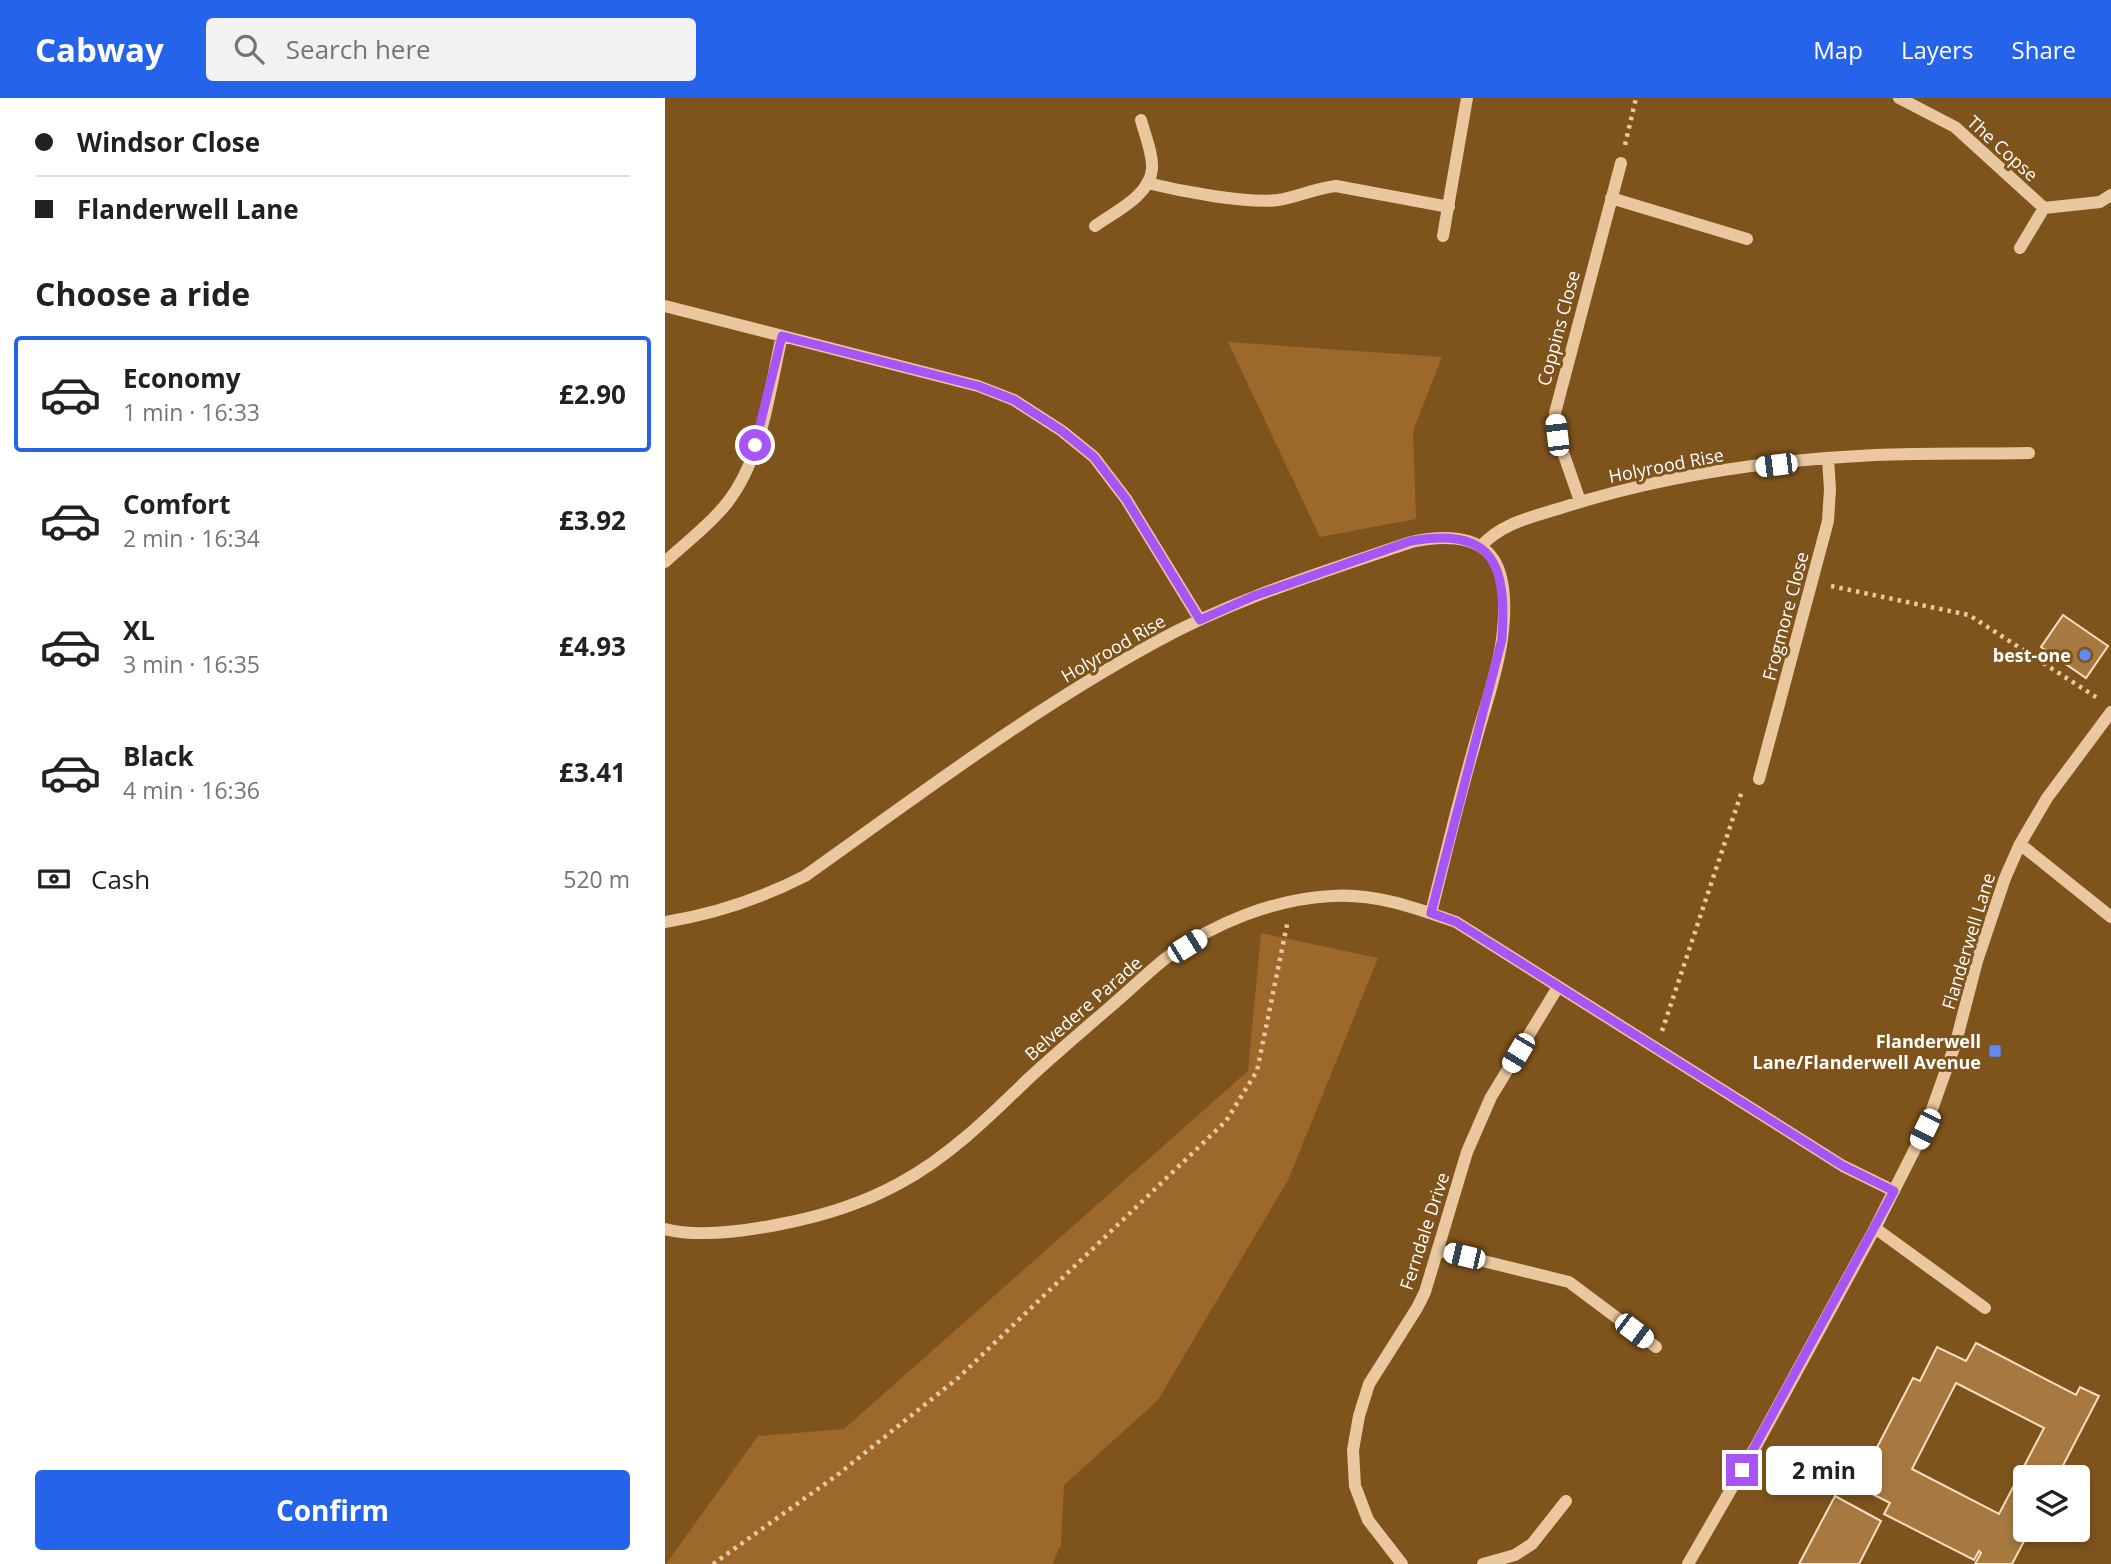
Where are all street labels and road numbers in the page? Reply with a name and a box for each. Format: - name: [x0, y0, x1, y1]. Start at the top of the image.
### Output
- street label: The Copse: [1962, 110, 2044, 186]
- street label: Coppins Close: [1531, 268, 1585, 388]
- street label: Holyrood Rise: [1606, 442, 1726, 488]
- street label: Frogmore Close: [1756, 549, 1814, 683]
- street label: Holyrood Rise: [1056, 608, 1170, 688]
- street label: Flanderwell Lane: [1936, 870, 2000, 1012]
- street label: Belvedere Parade: [1019, 950, 1147, 1066]
- street label: Ferndale Drive: [1394, 1169, 1454, 1293]

